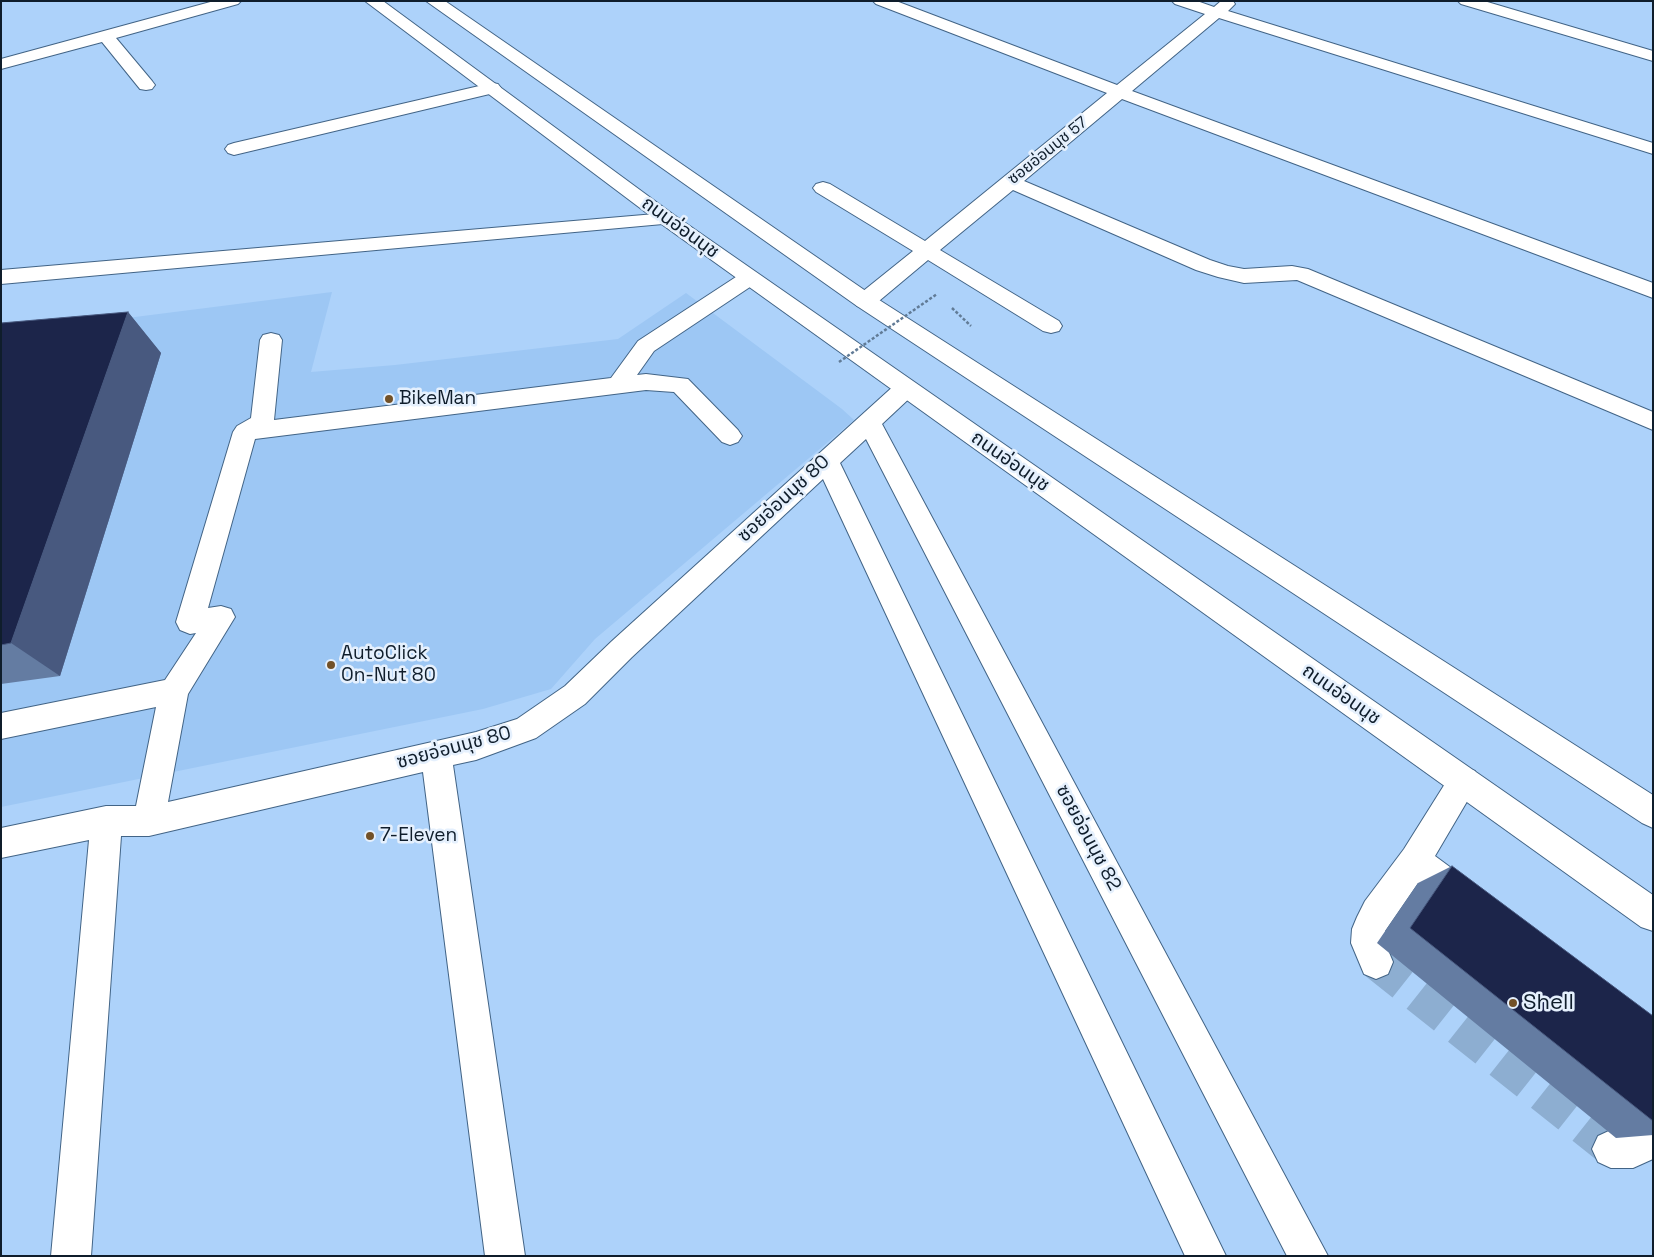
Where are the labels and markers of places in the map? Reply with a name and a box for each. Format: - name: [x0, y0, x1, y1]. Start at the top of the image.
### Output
- place label: BikeMan: [399, 388, 476, 410]
- marker: BikeMan: [383, 393, 395, 405]
- place label: AutoClick On-Nut 80: [341, 643, 436, 687]
- marker: AutoClick On-Nut 80: [325, 659, 337, 671]
- place label: 7-Eleven: [380, 825, 457, 847]
- marker: 7-Eleven: [364, 830, 376, 842]
- place label: Shell: [1523, 990, 1574, 1016]
- marker: Shell: [1507, 997, 1519, 1009]

